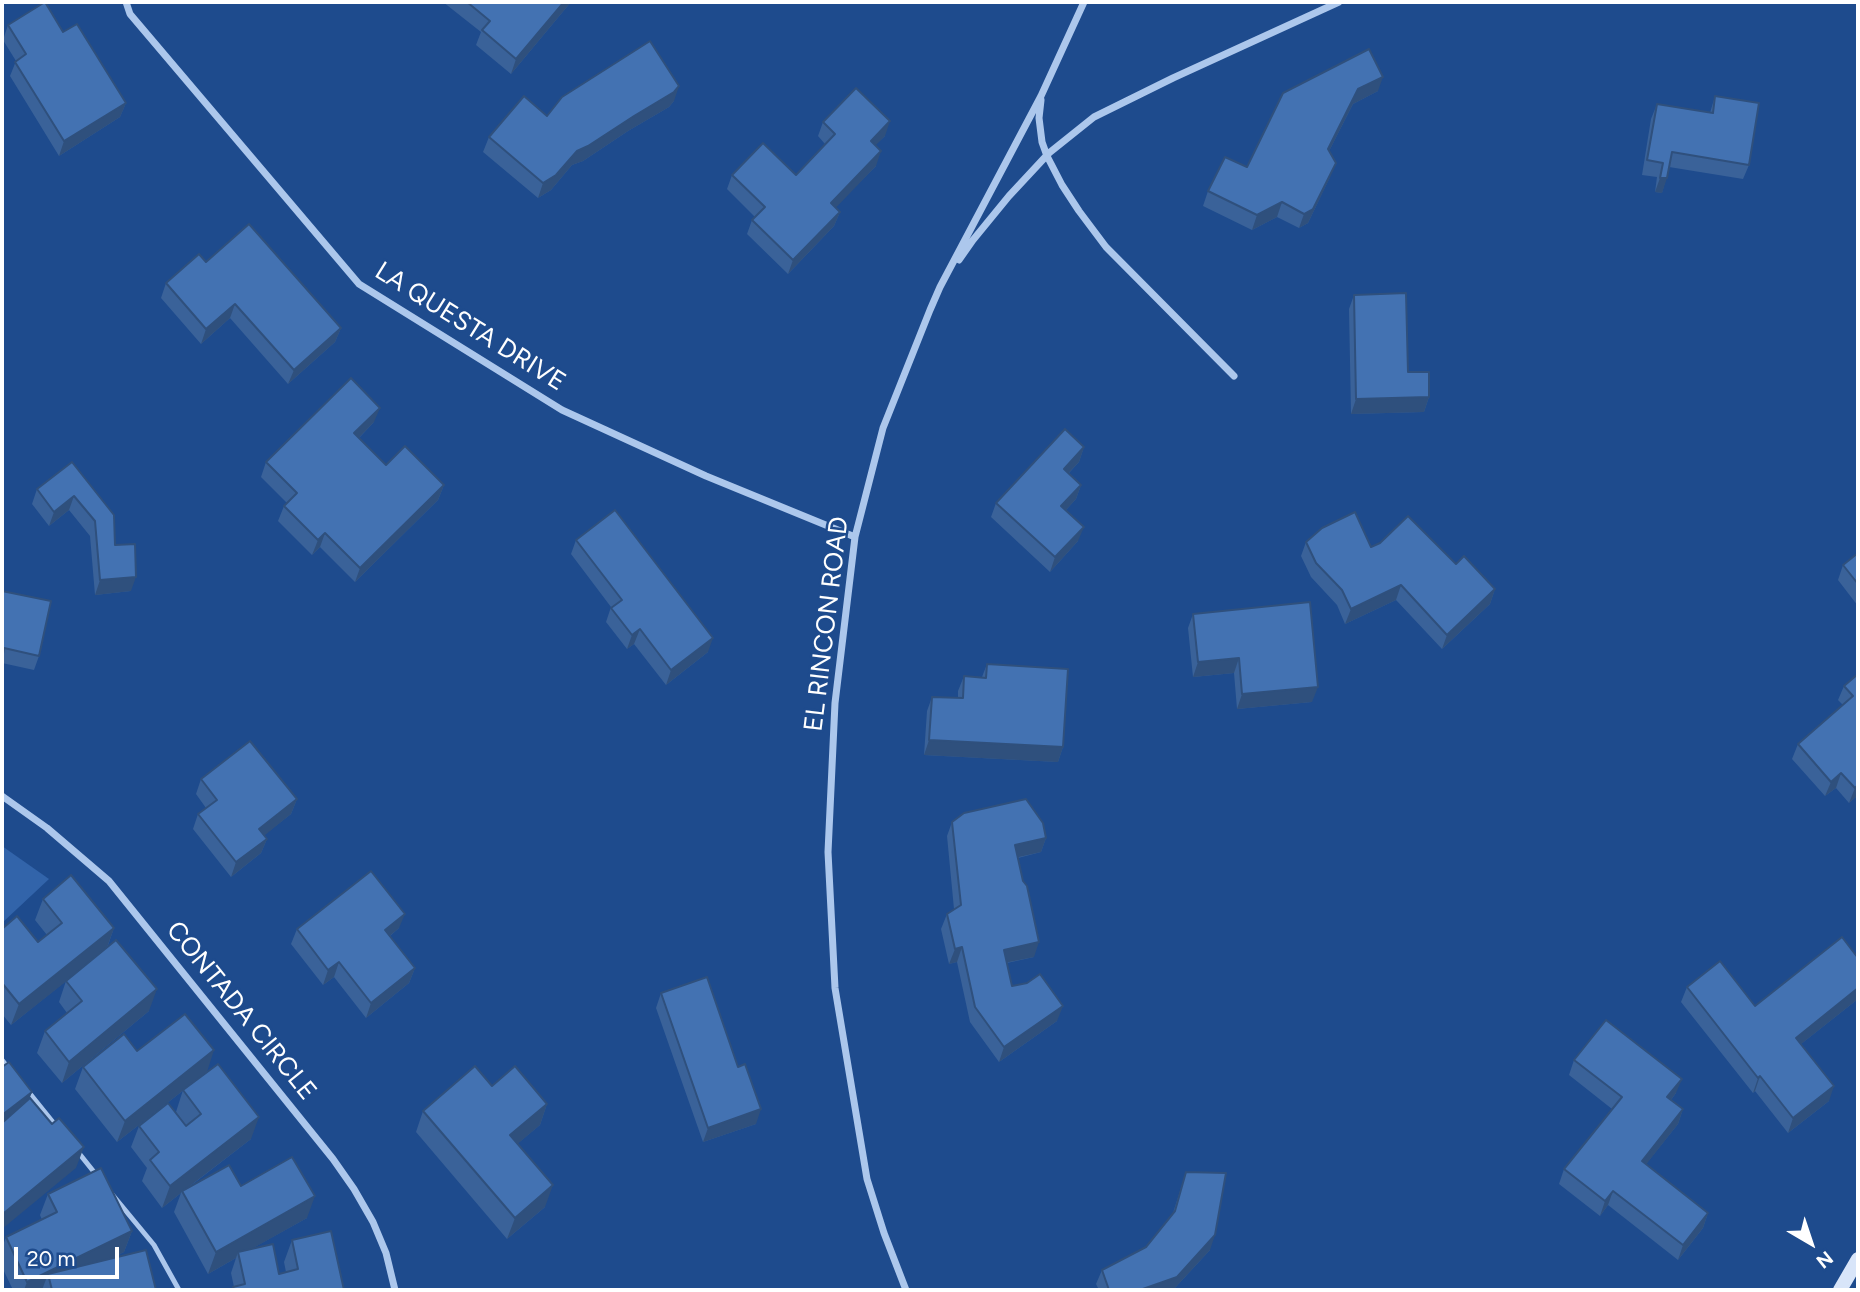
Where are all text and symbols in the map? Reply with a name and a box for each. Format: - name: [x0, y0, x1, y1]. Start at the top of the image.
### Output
- street label: LA QUESTA DRIVE: [369, 256, 571, 398]
- street label: EL RINCON ROAD: [798, 515, 856, 733]
- street label: CONTADA CIRCLE: [159, 915, 323, 1107]
- north arrow: [1776, 1208, 1846, 1278]
- scale bar: [18, 1232, 122, 1276]
- text: 20 m: [27, 1246, 75, 1271]
- text: N: [1812, 1246, 1837, 1273]

